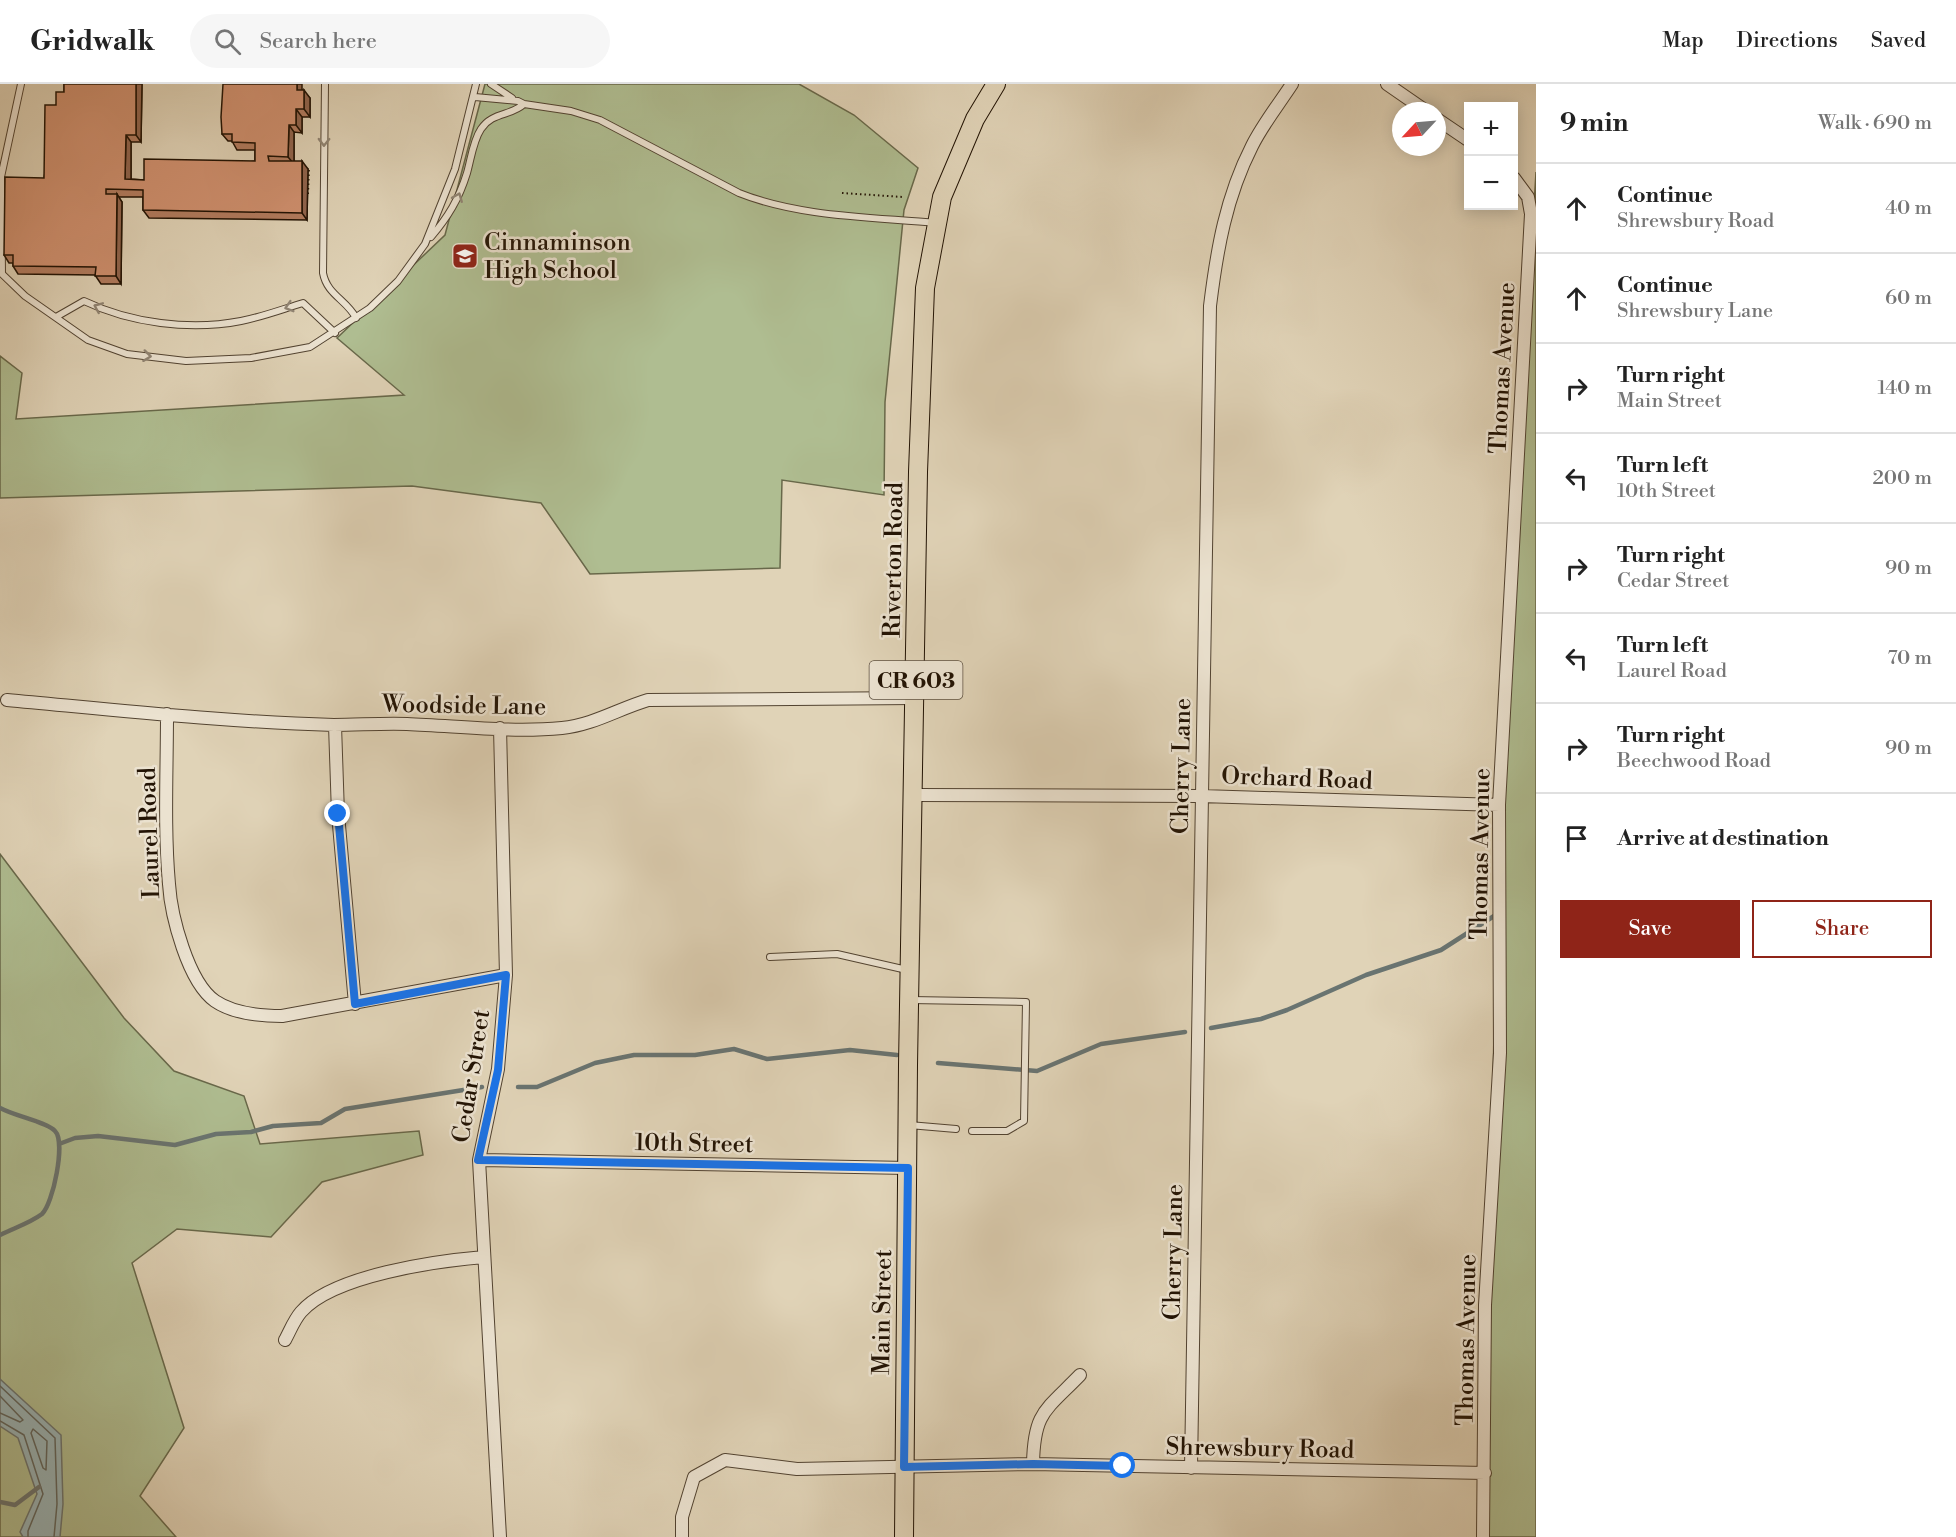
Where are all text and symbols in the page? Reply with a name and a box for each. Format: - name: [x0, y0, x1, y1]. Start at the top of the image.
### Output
- search box: [190, 14, 610, 68]
- text: Gridwalk: [30, 24, 154, 59]
- icon: search: [211, 25, 244, 58]
- text: Search here: [259, 28, 377, 55]
- text: Map: [1662, 28, 1704, 54]
- text: Directions: [1737, 28, 1838, 54]
- text: Saved: [1871, 28, 1926, 54]
- north arrow: [1392, 102, 1446, 156]
- map controls: [1464, 102, 1518, 210]
- button: +: [1464, 102, 1518, 156]
- text: 9 min: [1560, 107, 1628, 139]
- text: Walk · 690 m: [1818, 111, 1932, 136]
- one-way arrow: [318, 138, 330, 147]
- button: −: [1464, 156, 1518, 210]
- text: Continue: [1617, 182, 1713, 209]
- one-way arrow: [451, 192, 463, 203]
- icon: ahead: [1560, 192, 1593, 225]
- text: 40 m: [1885, 196, 1932, 221]
- text: Shrewsbury Road: [1617, 209, 1774, 234]
- place label: Cinnaminson High School: [484, 228, 631, 286]
- school or university icon: Cinnaminson High School: [450, 241, 480, 271]
- text: Continue: [1617, 272, 1713, 299]
- street label: Thomas Avenue: [1484, 281, 1522, 455]
- icon: ahead: [1560, 282, 1593, 315]
- text: 60 m: [1885, 286, 1932, 311]
- text: Shrewsbury Lane: [1617, 299, 1773, 324]
- one-way arrow: [284, 300, 295, 312]
- one-way arrow: [94, 302, 105, 314]
- one-way arrow: [142, 349, 152, 362]
- text: Turn right: [1617, 362, 1725, 389]
- icon: right: [1560, 372, 1593, 405]
- text: 140 m: [1877, 376, 1932, 401]
- text: Main Street: [1617, 389, 1722, 414]
- text: Turn left: [1617, 452, 1708, 479]
- icon: left: [1560, 462, 1593, 495]
- text: 200 m: [1872, 466, 1932, 491]
- text: 10th Street: [1617, 479, 1716, 504]
- street label: Riverton Road: [878, 481, 910, 638]
- text: Turn right: [1617, 542, 1725, 569]
- icon: right: [1560, 552, 1593, 585]
- text: 90 m: [1885, 556, 1932, 581]
- text: Cedar Street: [1617, 569, 1729, 594]
- text: Turn left: [1617, 632, 1708, 659]
- icon: left: [1560, 642, 1593, 675]
- text: 70 m: [1888, 646, 1932, 671]
- text: Laurel Road: [1617, 659, 1727, 684]
- road number: CR 603: [870, 661, 962, 699]
- street label: Woodside Lane: [381, 690, 546, 722]
- street label: Cherry Lane: [1166, 698, 1198, 834]
- text: Turn right: [1617, 722, 1725, 749]
- icon: right: [1560, 732, 1593, 765]
- text: 90 m: [1885, 736, 1932, 761]
- text: Beechwood Road: [1617, 749, 1771, 774]
- street label: Orchard Road: [1221, 761, 1374, 797]
- street label: Laurel Road: [133, 766, 167, 899]
- street label: Thomas Avenue: [1465, 768, 1497, 940]
- route end: [324, 800, 350, 826]
- icon: arrive: [1560, 822, 1593, 855]
- text: Arrive at destination: [1617, 825, 1829, 852]
- button: Save: [1560, 900, 1740, 958]
- button: Share: [1752, 900, 1932, 958]
- street label: Cedar Street: [447, 1007, 497, 1145]
- street label: 10th Street: [634, 1128, 754, 1160]
- street label: Cherry Lane: [1158, 1184, 1190, 1320]
- street label: Main Street: [867, 1248, 899, 1375]
- street label: Thomas Avenue: [1451, 1254, 1483, 1426]
- street label: Shrewsbury Road: [1165, 1432, 1355, 1466]
- route start: [1109, 1452, 1135, 1478]

